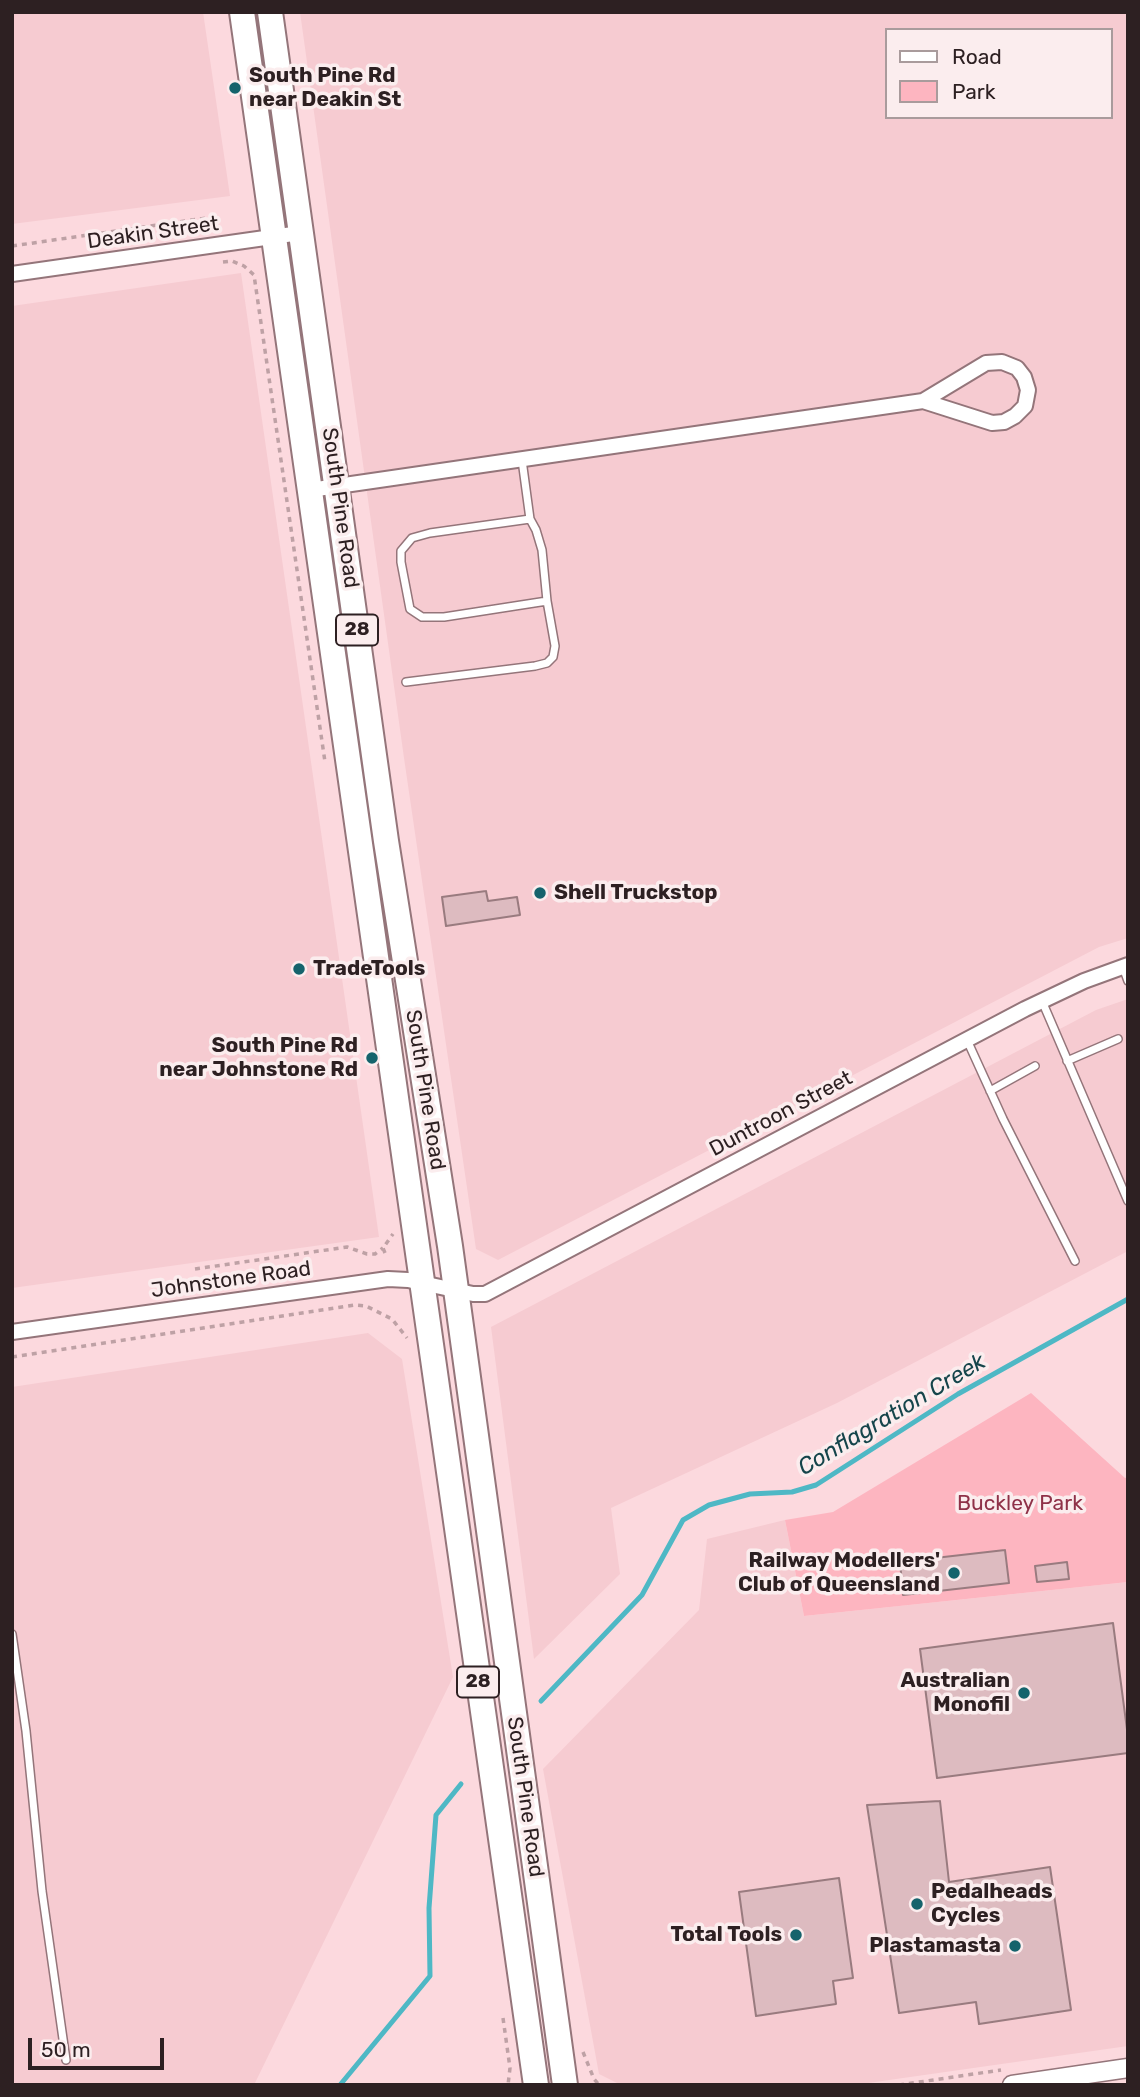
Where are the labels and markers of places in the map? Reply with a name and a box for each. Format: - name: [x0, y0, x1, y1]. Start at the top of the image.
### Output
- place label: South Pine Rd near Deakin St: [249, 63, 401, 113]
- marker: South Pine Rd near Deakin St: [227, 80, 243, 96]
- place label: Shell Truckstop: [554, 880, 718, 906]
- marker: Shell Truckstop: [532, 885, 548, 901]
- place label: TradeTools: [313, 956, 425, 982]
- marker: TradeTools: [291, 961, 307, 977]
- place label: South Pine Rd near Johnstone Rd: [159, 1033, 358, 1083]
- marker: South Pine Rd near Johnstone Rd: [364, 1050, 380, 1066]
- place label: Railway Modellers' Club of Queensland: [738, 1548, 940, 1598]
- marker: Railway Modellers' Club of Queensland: [946, 1565, 962, 1581]
- place label: Australian Monofil: [901, 1668, 1010, 1718]
- marker: Australian Monofil: [1016, 1685, 1032, 1701]
- place label: Pedalheads Cycles: [931, 1879, 1053, 1929]
- marker: Pedalheads Cycles: [909, 1896, 925, 1912]
- place label: Total Tools: [671, 1922, 782, 1948]
- marker: Total Tools: [788, 1927, 804, 1943]
- place label: Plastamasta: [869, 1933, 1001, 1959]
- marker: Plastamasta: [1007, 1938, 1023, 1954]

